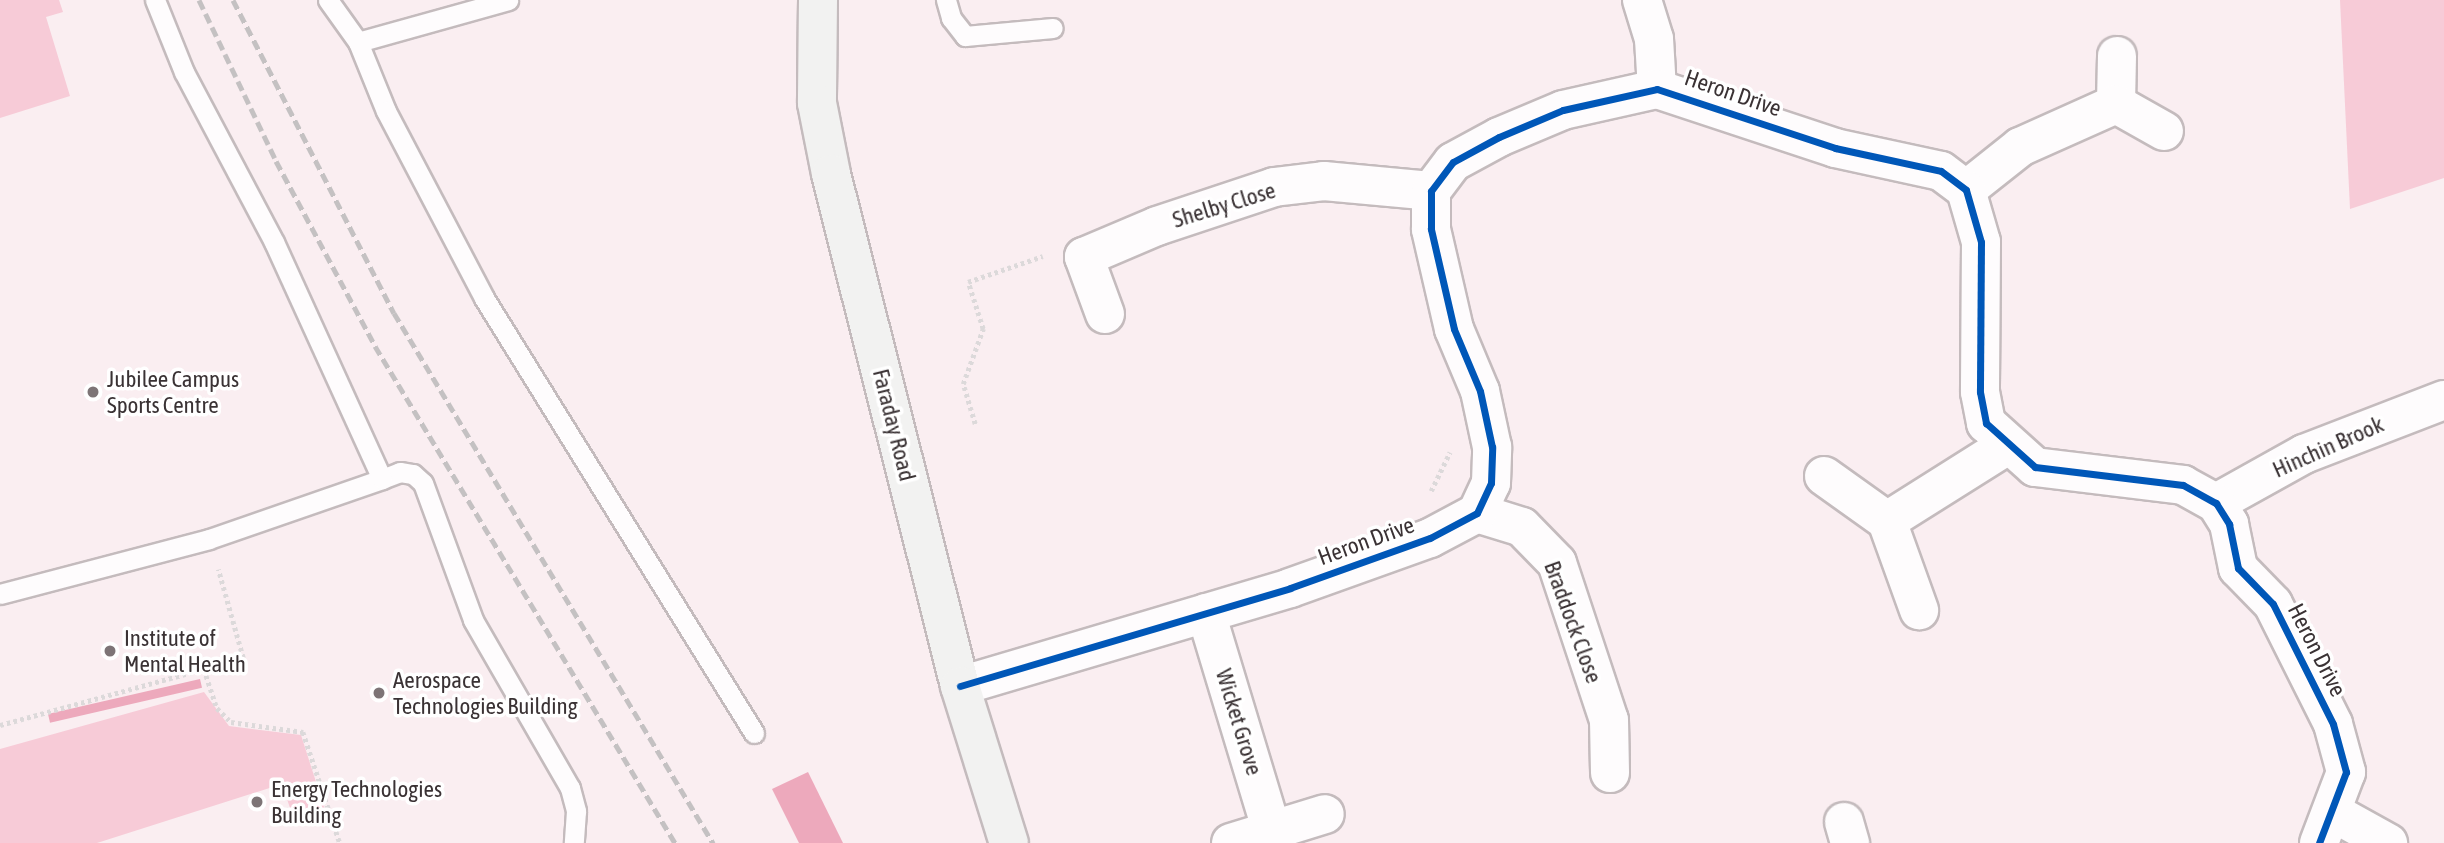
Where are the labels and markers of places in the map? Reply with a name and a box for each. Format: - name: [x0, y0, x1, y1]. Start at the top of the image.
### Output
- place label: Jubilee Campus Sports Centre: [107, 365, 239, 419]
- marker: Jubilee Campus Sports Centre: [85, 384, 101, 400]
- place label: Institute of Mental Health: [124, 624, 246, 678]
- marker: Institute of Mental Health: [102, 643, 118, 659]
- place label: Aerospace Technologies Building: [393, 666, 578, 720]
- marker: Aerospace Technologies Building: [371, 685, 387, 701]
- place label: Energy Technologies Building: [271, 775, 442, 829]
- marker: Energy Technologies Building: [249, 794, 265, 810]

